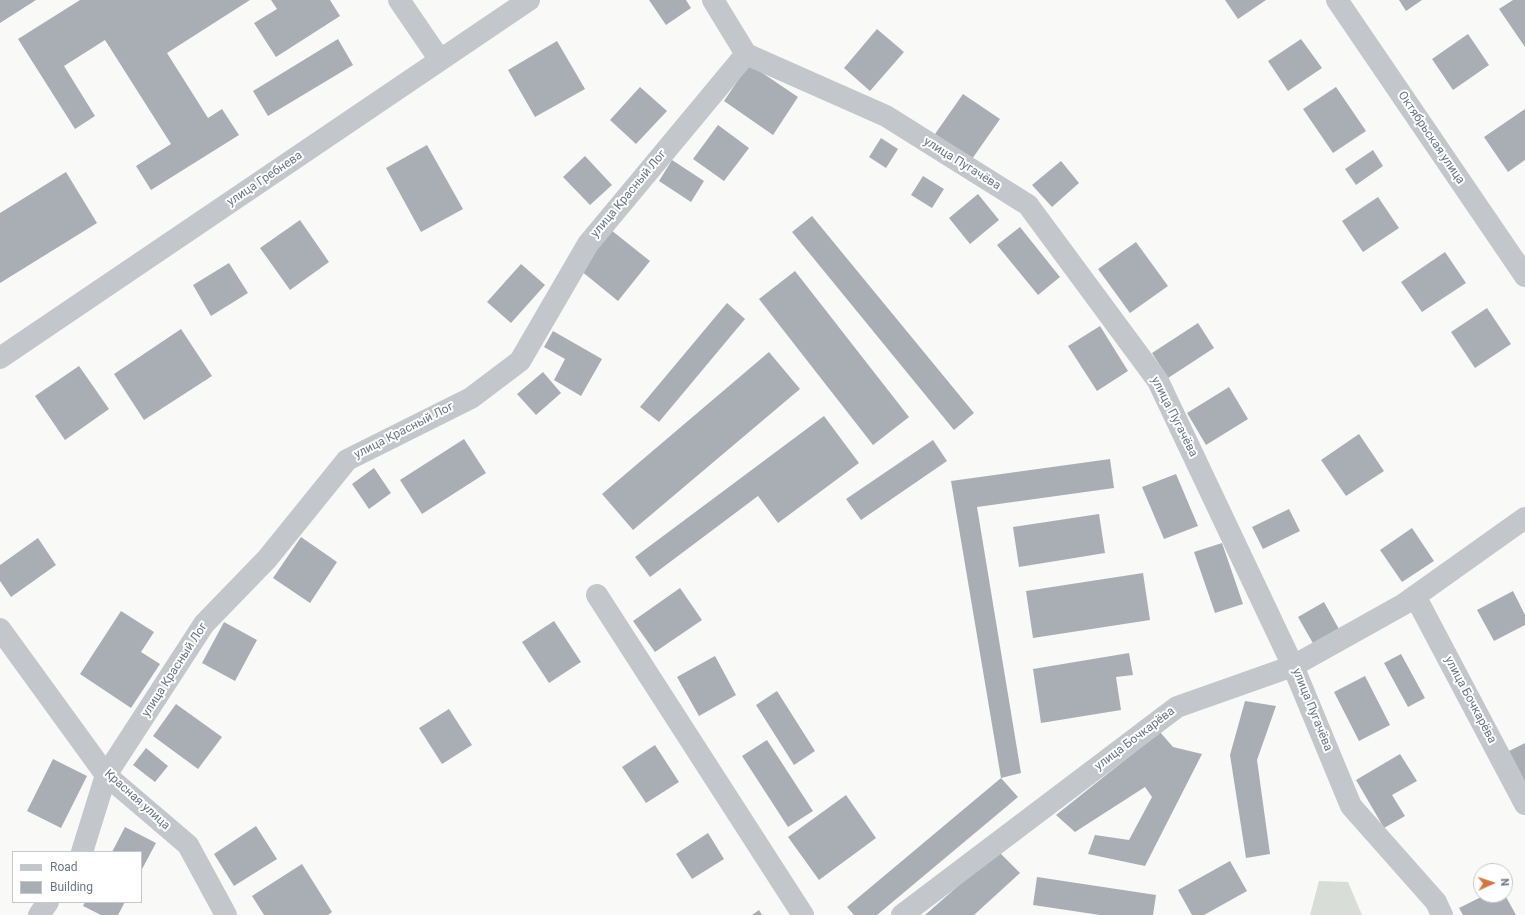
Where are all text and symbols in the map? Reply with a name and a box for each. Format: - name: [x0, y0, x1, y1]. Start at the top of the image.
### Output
- street label: Октябрьская улица: [1395, 89, 1467, 187]
- street label: улица Пугачёва: [921, 135, 1003, 193]
- street label: улица Красный Лог: [588, 147, 670, 241]
- street label: улица Гребнева: [225, 149, 305, 209]
- street label: улица Пугачёва: [1148, 375, 1200, 459]
- street label: улица Красный Лог: [352, 400, 456, 462]
- street label: улица Красный Лог: [139, 620, 211, 720]
- street label: улица Бочкарёва: [1441, 654, 1499, 746]
- street label: улица Пугачёва: [1289, 667, 1335, 753]
- street label: улица Бочкарёва: [1092, 704, 1178, 774]
- street label: Красная улица: [101, 767, 173, 833]
- legend: [12, 851, 142, 903]
- text: Road: [50, 860, 78, 874]
- north arrow: [1473, 863, 1513, 903]
- text: N: [1498, 878, 1511, 887]
- text: Building: [50, 880, 93, 894]

